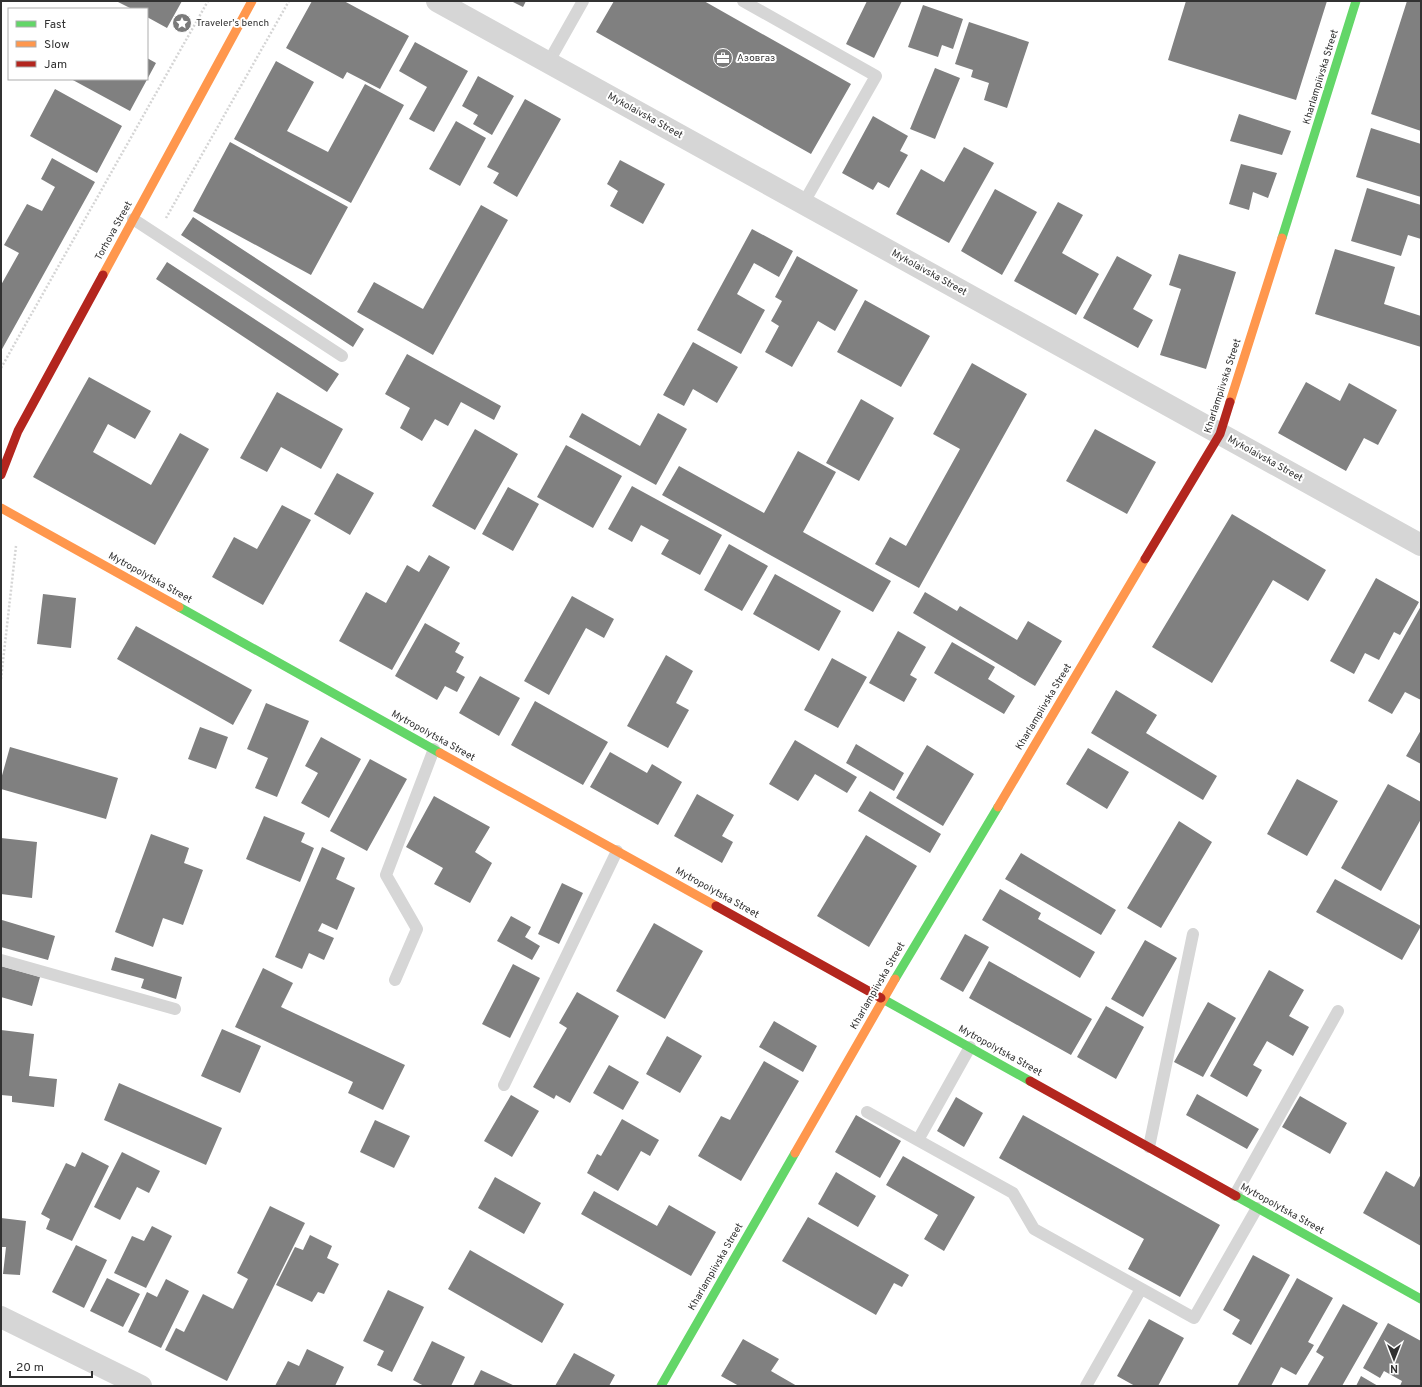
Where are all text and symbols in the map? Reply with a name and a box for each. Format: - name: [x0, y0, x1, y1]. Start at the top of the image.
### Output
- legend: [8, 8, 148, 80]
- place icon: Traveler's bench: [171, 12, 193, 34]
- text: Fast: [44, 17, 66, 33]
- place label: Traveler's bench: [196, 17, 269, 30]
- street label: Kharlampiivska Street: [1300, 28, 1342, 126]
- text: Slow: [44, 37, 70, 53]
- office icon: Азовгаз: [712, 47, 734, 69]
- place label: Азовгаз: [737, 52, 775, 65]
- text: Jam: [44, 57, 67, 73]
- street label: Mykolaivska Street: [605, 90, 685, 142]
- street label: Torhova Street: [92, 199, 136, 263]
- street label: Mykolaivska Street: [889, 247, 969, 299]
- street label: Kharlampiivska Street: [1202, 337, 1244, 435]
- street label: Mykolaivska Street: [1225, 433, 1305, 485]
- street label: Mytropolytska Street: [106, 550, 194, 607]
- street label: Kharlampiivska Street: [1013, 661, 1075, 753]
- street label: Mytropolytska Street: [389, 708, 477, 765]
- street label: Mytropolytska Street: [673, 865, 761, 922]
- street label: Kharlampiivska Street: [848, 940, 908, 1032]
- street label: Mytropolytska Street: [956, 1023, 1044, 1080]
- street label: Mytropolytska Street: [1238, 1181, 1326, 1238]
- street label: Kharlampiivska Street: [686, 1221, 746, 1313]
- north arrow: [1374, 1339, 1414, 1379]
- scale bar: [10, 1353, 92, 1379]
- text: 20 m: [16, 1360, 44, 1376]
- text: N: [1390, 1361, 1398, 1375]

